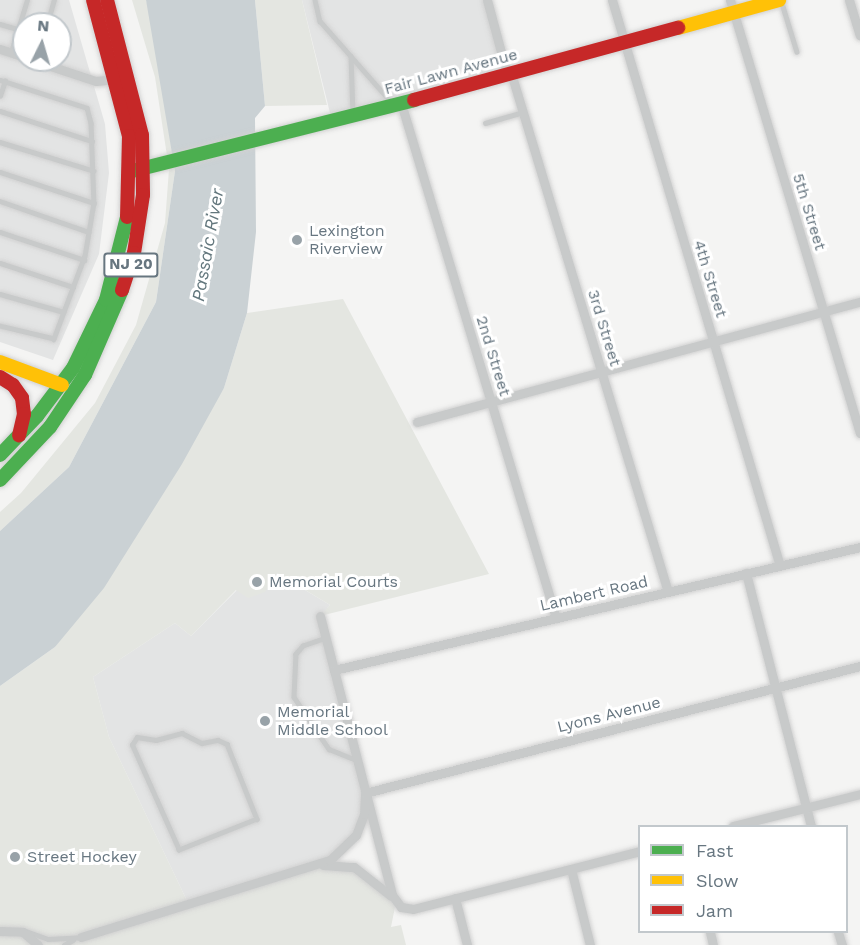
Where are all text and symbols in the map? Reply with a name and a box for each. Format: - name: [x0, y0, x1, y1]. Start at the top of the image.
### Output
- north arrow: [12, 12, 72, 72]
- text: N: [37, 16, 50, 36]
- street label: Fair Lawn Avenue: [382, 45, 520, 99]
- street label: 5th Street: [788, 171, 830, 253]
- water label: Passaic River: [187, 187, 229, 303]
- place label: Lexington Riverview: [309, 221, 385, 259]
- marker: Lexington Riverview: [290, 233, 304, 247]
- street label: 4th Street: [689, 238, 731, 320]
- road number: NJ 20: [102, 253, 160, 277]
- street label: 3rd Street: [583, 287, 625, 369]
- street label: 2nd Street: [472, 314, 514, 398]
- place label: Memorial Courts: [269, 572, 398, 592]
- street label: Lambert Road: [538, 572, 650, 616]
- marker: Memorial Courts: [250, 575, 264, 589]
- street label: Lyons Avenue: [555, 693, 663, 737]
- place label: Memorial Middle School: [277, 702, 388, 740]
- marker: Memorial Middle School: [258, 714, 272, 728]
- legend: [638, 825, 848, 933]
- text: Fast: [696, 840, 733, 861]
- place label: Street Hockey: [27, 847, 137, 867]
- marker: Street Hockey: [8, 850, 22, 864]
- text: Slow: [696, 870, 739, 891]
- text: Jam: [696, 900, 733, 921]

